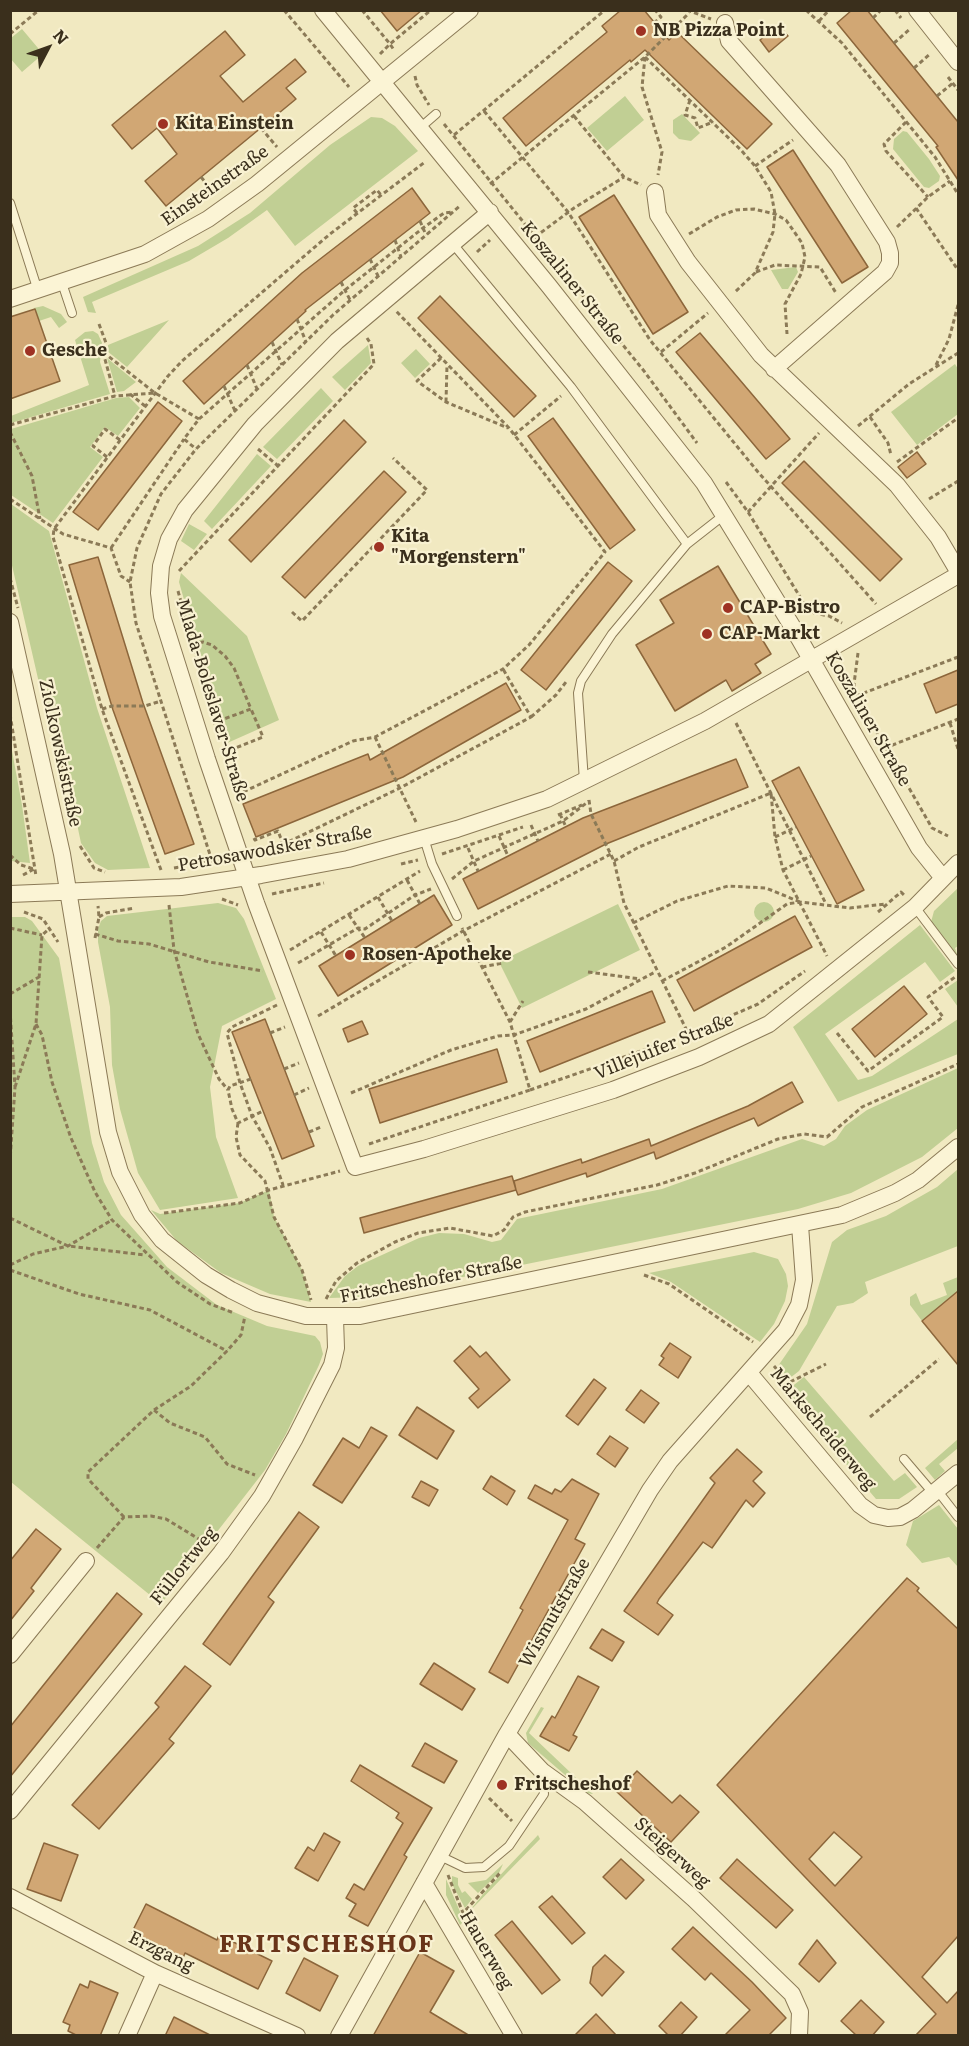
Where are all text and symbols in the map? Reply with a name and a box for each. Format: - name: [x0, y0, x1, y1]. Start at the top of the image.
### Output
- north arrow: [18, 18, 78, 78]
- place label: NB Pizza Point: [653, 20, 785, 42]
- text: N: [48, 23, 75, 49]
- marker: NB Pizza Point: [634, 24, 648, 38]
- place label: Kita Einstein: [175, 113, 294, 135]
- marker: Kita Einstein: [156, 117, 170, 131]
- street label: Einsteinstraße: [157, 141, 273, 231]
- street label: Koszaliner Straße: [516, 217, 628, 349]
- place label: Gesche: [42, 340, 107, 362]
- marker: Gesche: [23, 344, 37, 358]
- place label: Kita "Morgenstern": [391, 526, 526, 568]
- marker: Kita "Morgenstern": [372, 540, 386, 554]
- street label: Mlada-Boleslaver-Straße: [171, 596, 253, 804]
- place label: CAP-Bistro: [740, 597, 840, 619]
- marker: CAP-Bistro: [721, 601, 735, 615]
- place label: CAP-Markt: [719, 623, 820, 645]
- marker: CAP-Markt: [700, 627, 714, 641]
- street label: Koszaliner Straße: [821, 648, 915, 790]
- street label: Ziolkowskistraße: [34, 677, 86, 829]
- street label: Petrosawodsker Straße: [176, 821, 374, 877]
- place label: Rosen-Apotheke: [362, 944, 512, 966]
- marker: Rosen-Apotheke: [343, 948, 357, 962]
- street label: Villejuifer Straße: [591, 1009, 737, 1085]
- street label: Fritscheshofer Straße: [338, 1252, 524, 1308]
- street label: Markscheiderweg: [765, 1363, 881, 1495]
- street label: Füllortweg: [146, 1523, 222, 1609]
- street label: Wismutstraße: [515, 1554, 595, 1672]
- place label: Fritscheshof: [514, 1774, 630, 1796]
- marker: Fritscheshof: [495, 1778, 509, 1792]
- street label: Steigerweg: [629, 1813, 715, 1893]
- street label: Hauerweg: [455, 1906, 517, 1994]
- street label: Erzgang: [125, 1927, 197, 1977]
- district label: FRITSCHESHOF: [219, 1931, 435, 1959]

